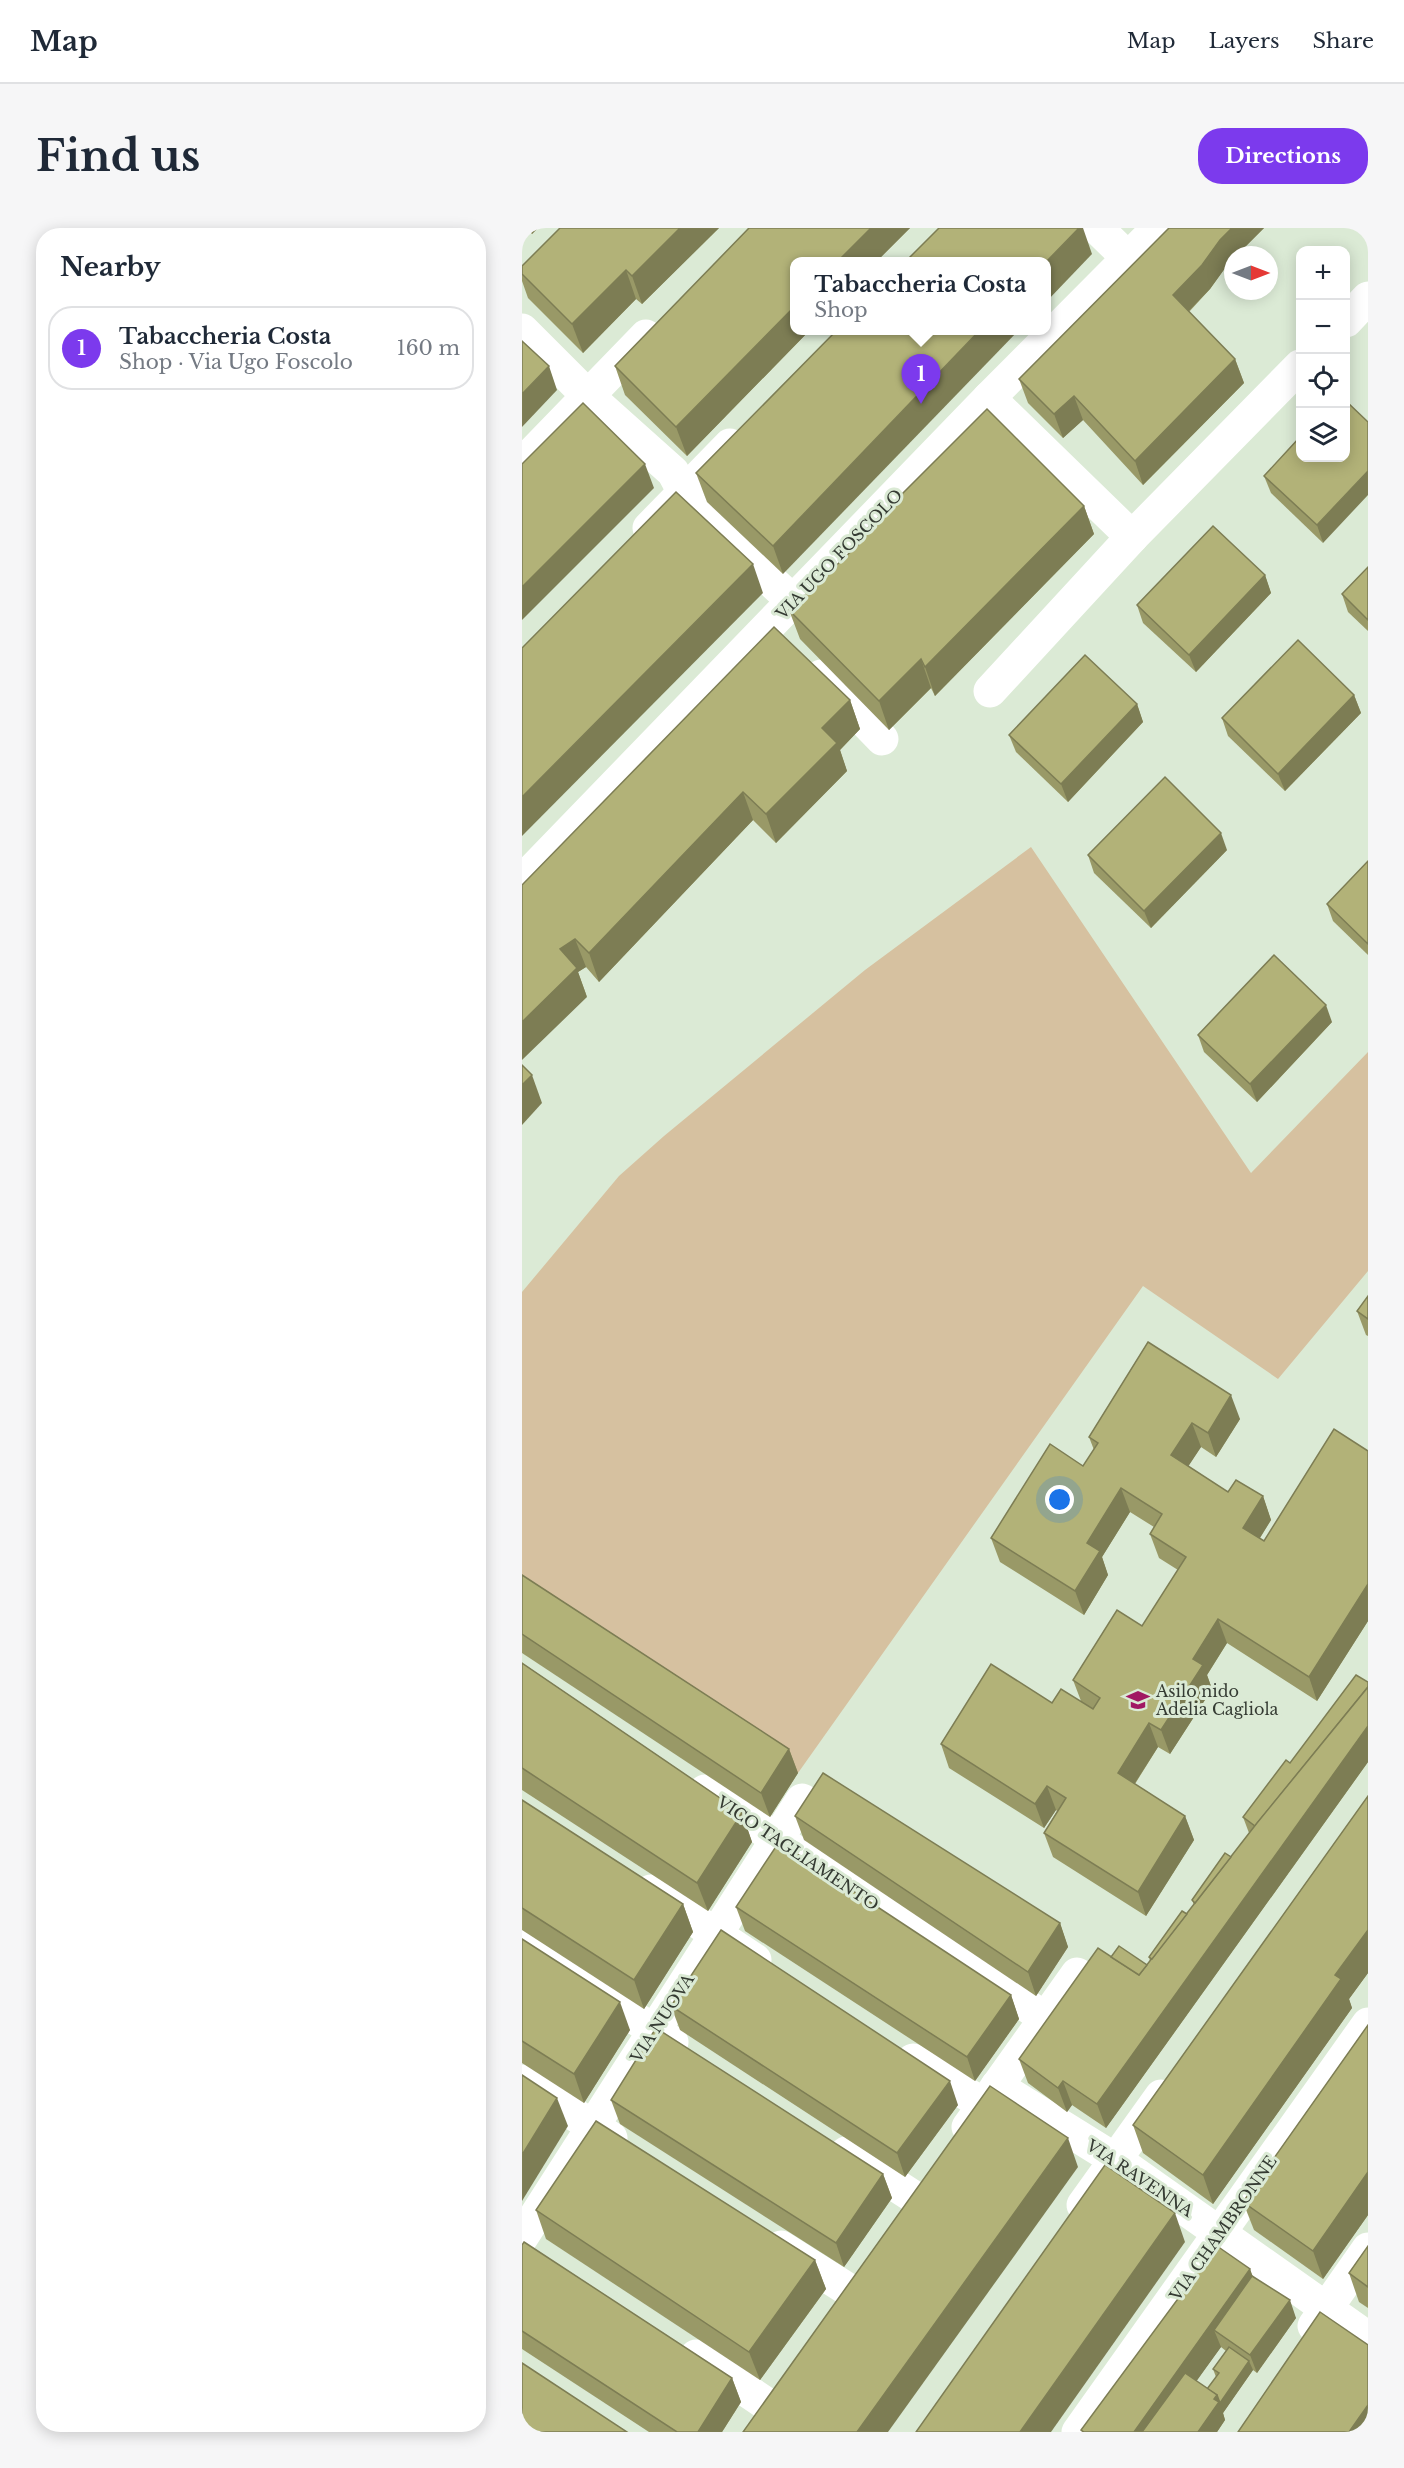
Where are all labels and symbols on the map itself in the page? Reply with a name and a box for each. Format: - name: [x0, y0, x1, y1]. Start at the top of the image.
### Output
- north arrow: [1224, 246, 1278, 300]
- pin: 1: [902, 354, 940, 404]
- street label: VIA UGO FOSCOLO: [771, 485, 906, 624]
- your location: [1045, 1485, 1074, 1514]
- place label: Asilo nido Adelia Cagliola: [1155, 1681, 1279, 1719]
- school or university icon: Asilo nido Adelia Cagliola: [1125, 1687, 1151, 1713]
- street label: VICO TAGLIAMENTO: [713, 1791, 883, 1915]
- street label: VIA NUOVA: [625, 1969, 698, 2067]
- street label: VIA RAVENNA: [1082, 2134, 1198, 2221]
- street label: VIA CHAMBRONNE: [1165, 2151, 1281, 2305]

